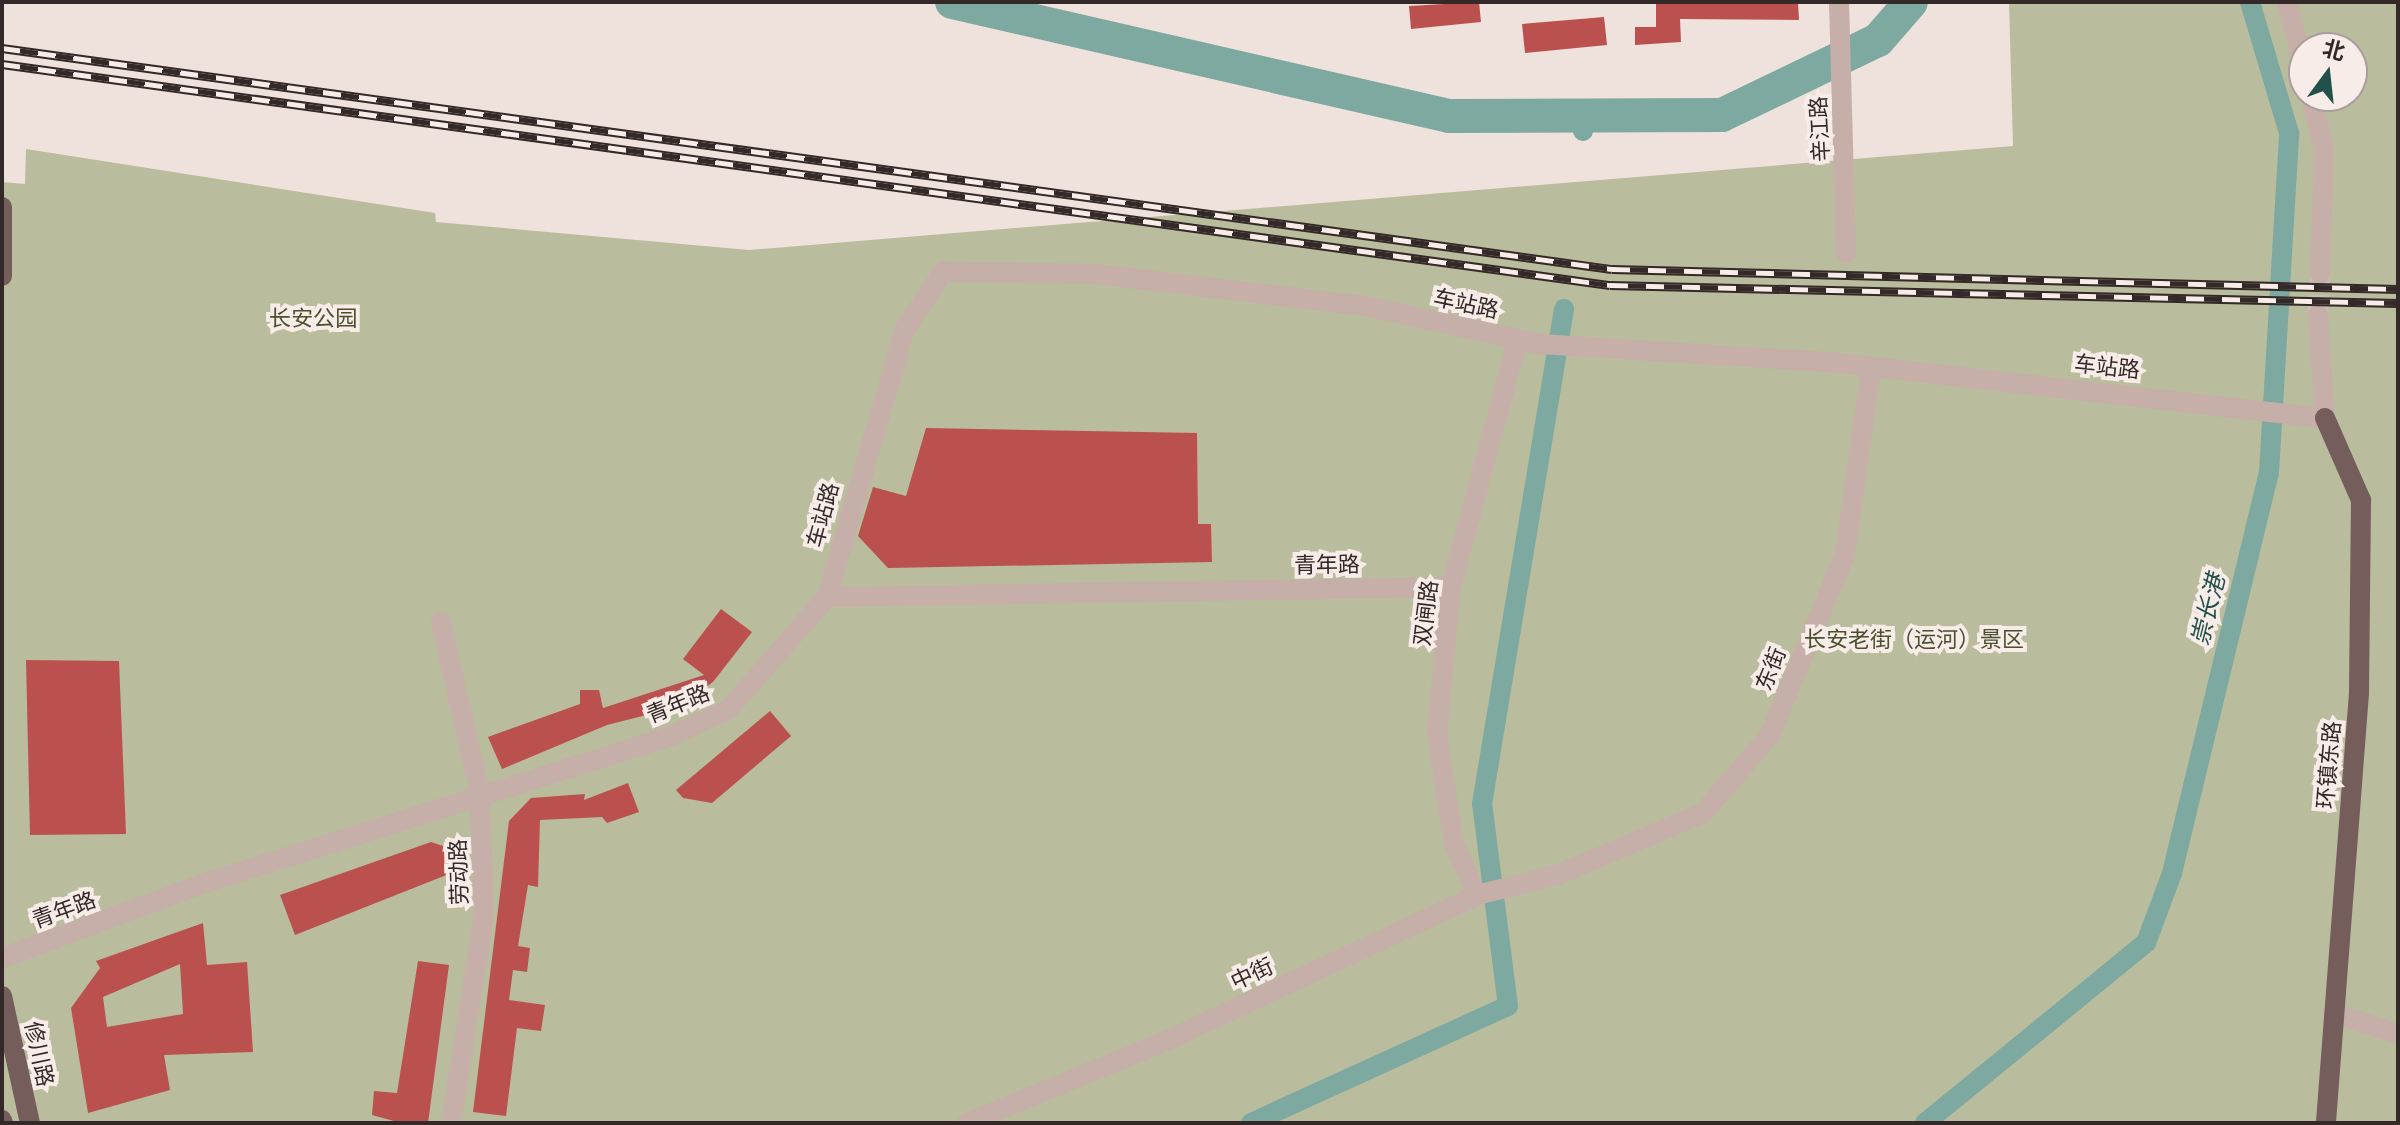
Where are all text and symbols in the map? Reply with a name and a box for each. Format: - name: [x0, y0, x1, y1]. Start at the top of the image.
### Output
- north arrow: [2288, 32, 2368, 112]
- text: 北: [2320, 34, 2348, 66]
- street label: 辛江路: [1805, 95, 1835, 163]
- street label: 车站路: [1431, 284, 1501, 324]
- park label: 长安公园: [269, 306, 357, 332]
- street label: 车站路: [2073, 350, 2141, 384]
- street label: 车站路: [802, 480, 844, 550]
- street label: 青年路: [1294, 551, 1360, 579]
- water label: 崇长港: [2186, 572, 2232, 648]
- street label: 双闸路: [1409, 579, 1443, 647]
- park label: 长安老街（运河）景区: [1804, 627, 2024, 653]
- street label: 东街: [1751, 644, 1791, 694]
- street label: 青年路: [642, 679, 714, 729]
- street label: 环镇东路: [2312, 720, 2346, 810]
- street label: 劳动路: [445, 839, 473, 905]
- street label: 青年路: [28, 886, 100, 934]
- street label: 中街: [1226, 953, 1278, 995]
- street label: 修川路: [19, 1019, 59, 1089]

